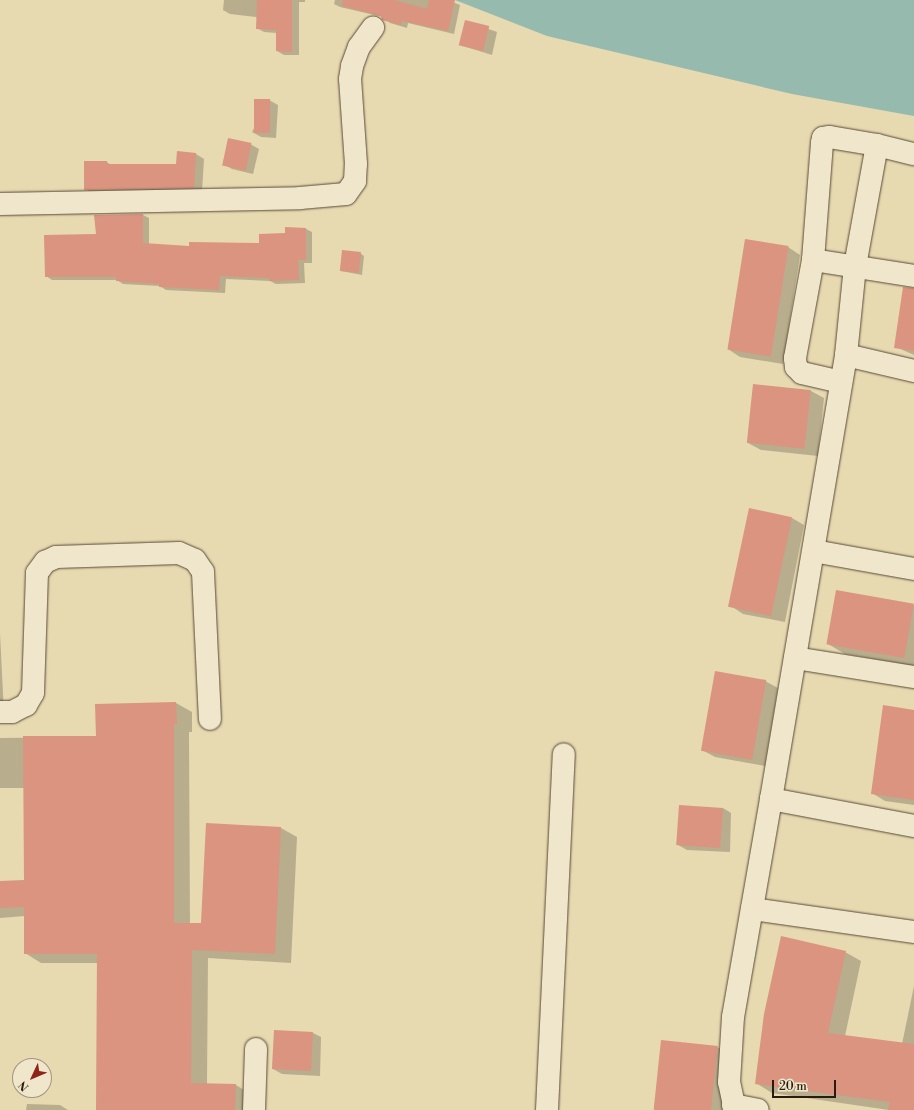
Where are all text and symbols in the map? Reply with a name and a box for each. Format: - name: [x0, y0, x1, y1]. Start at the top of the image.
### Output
- north arrow: [12, 1058, 52, 1098]
- scale bar: [774, 1072, 838, 1098]
- text: N: [16, 1078, 32, 1094]
- text: 20 m: [779, 1079, 807, 1094]

